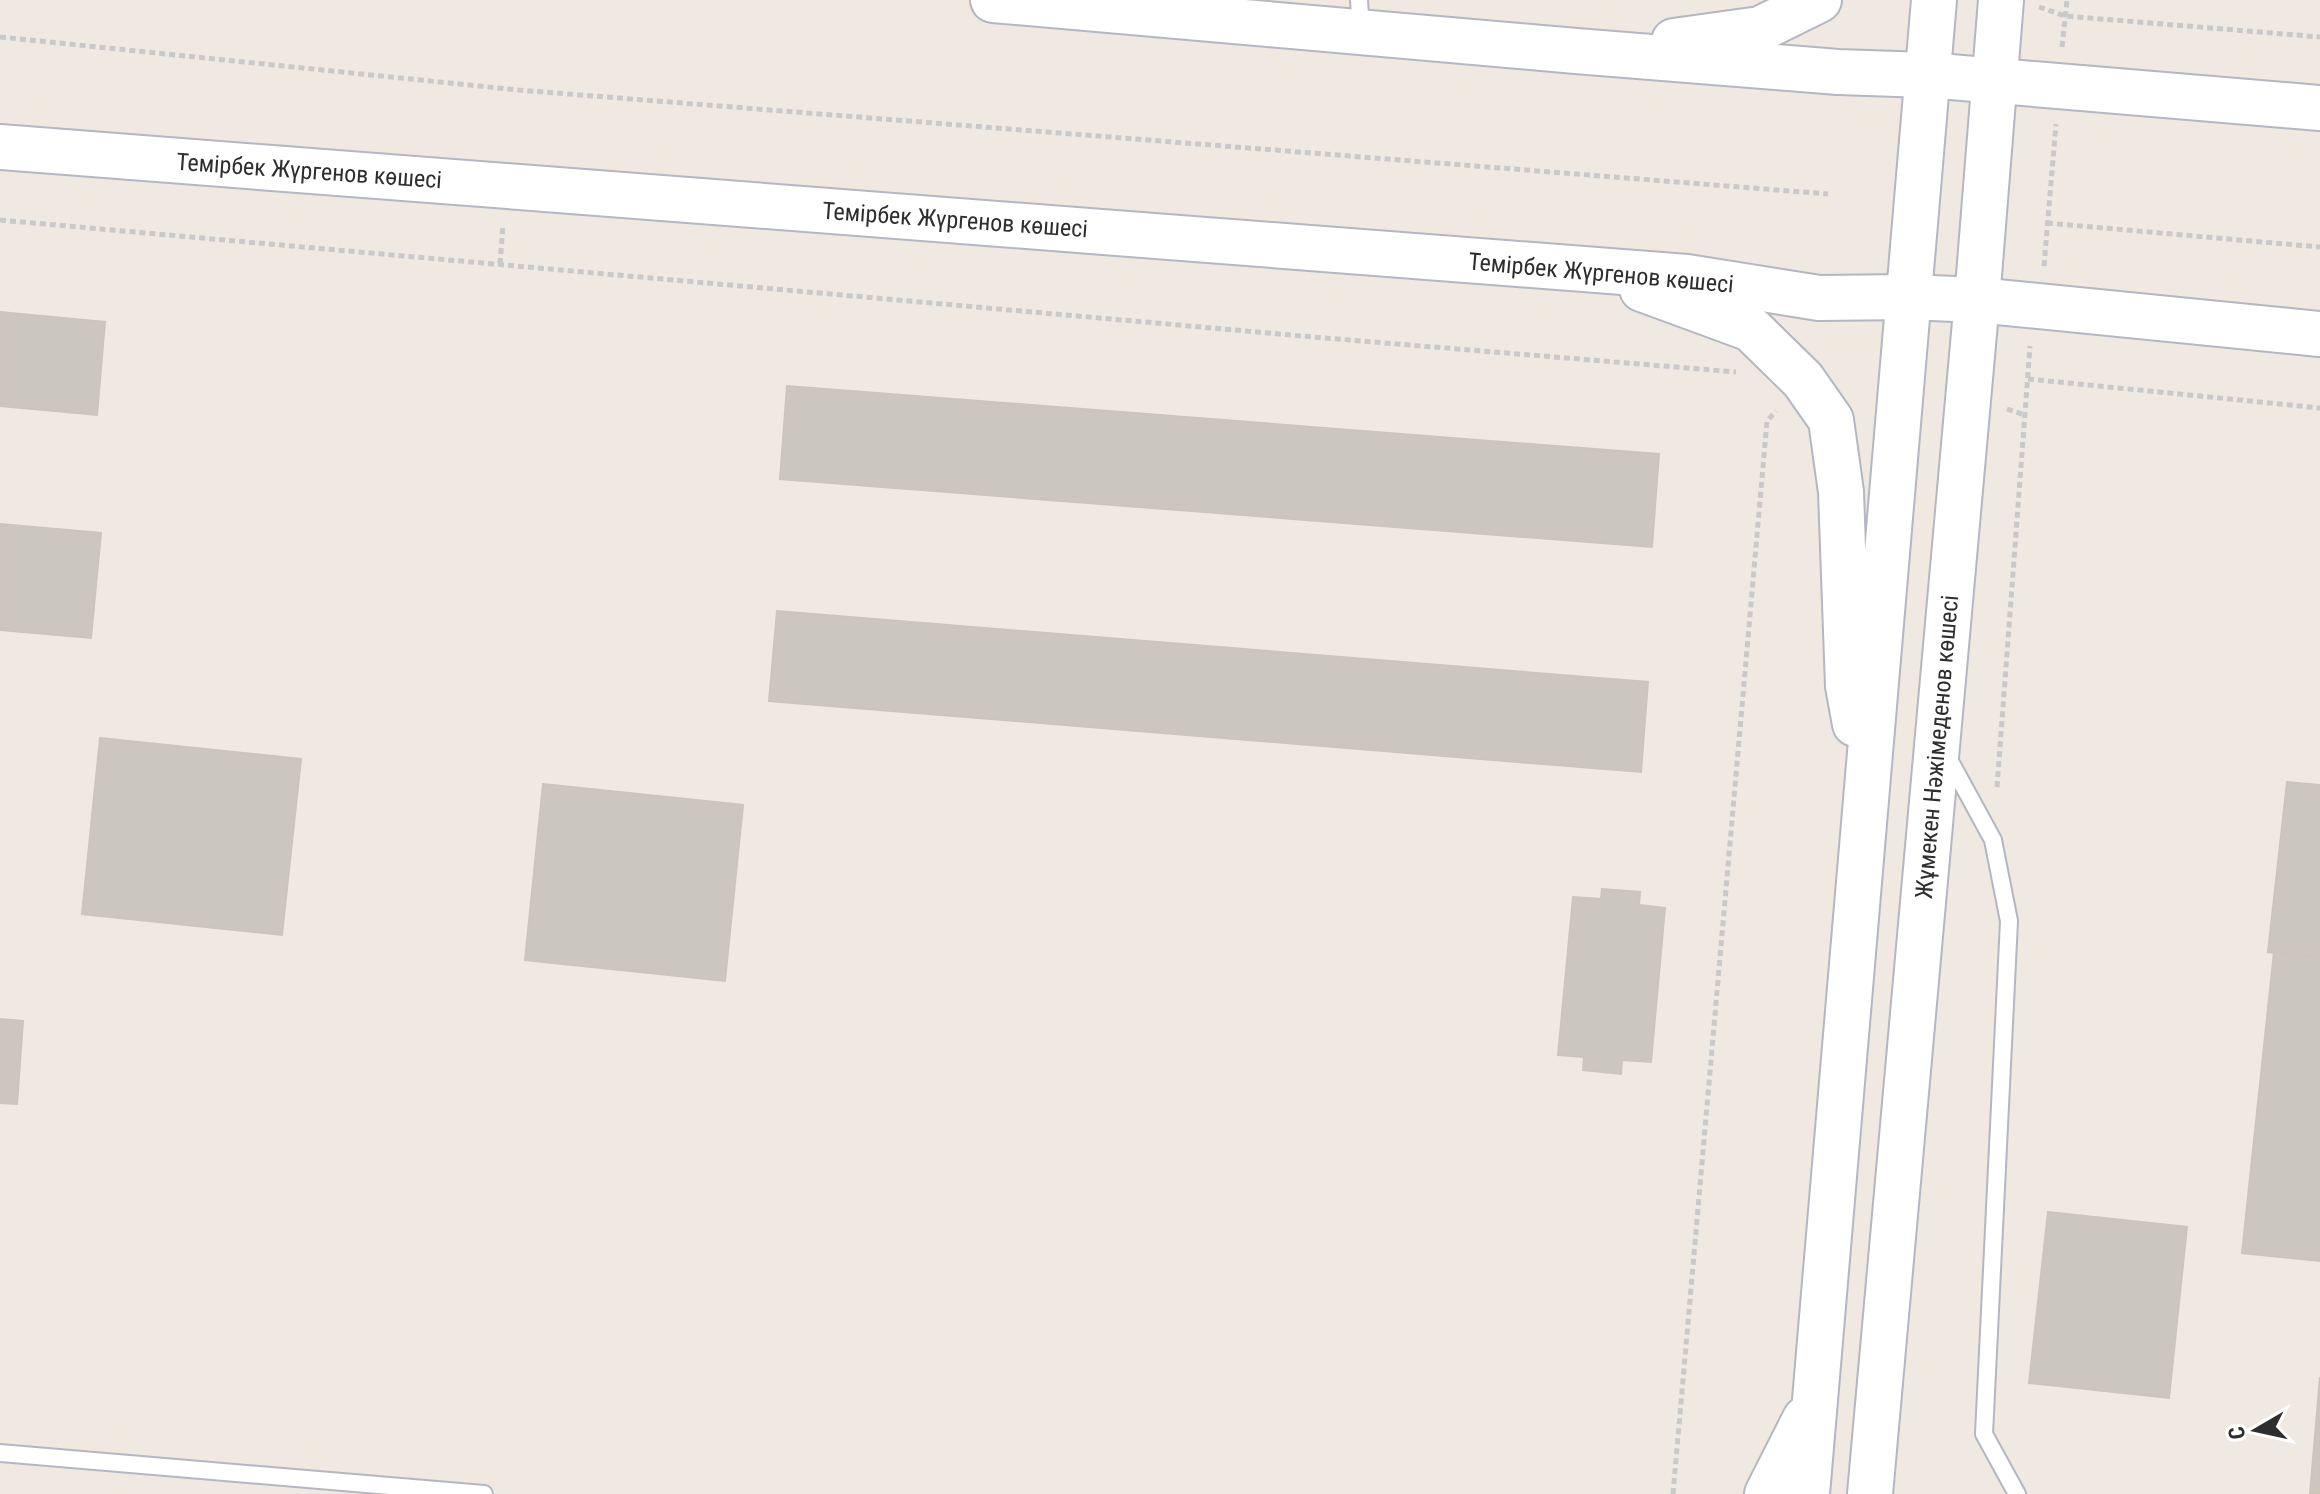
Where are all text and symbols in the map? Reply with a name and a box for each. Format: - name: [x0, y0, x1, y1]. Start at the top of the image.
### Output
- street label: Темірбек Жүргенов көшесі: [175, 148, 443, 194]
- street label: Темірбек Жүргенов көшесі: [821, 197, 1089, 243]
- street label: Темірбек Жүргенов көшесі: [1467, 247, 1735, 299]
- street label: Жұмекен Нәжімеденов көшесі: [1910, 594, 1964, 900]
- north arrow: [2216, 1390, 2296, 1470]
- text: С: [2223, 1425, 2250, 1441]

